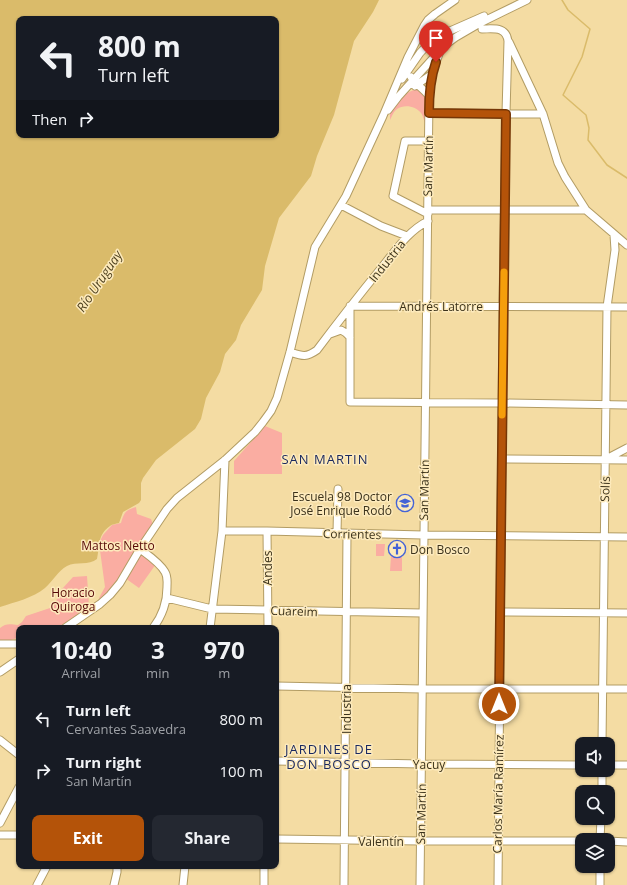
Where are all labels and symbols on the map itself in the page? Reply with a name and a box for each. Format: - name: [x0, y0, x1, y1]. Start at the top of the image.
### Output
- pin: [419, 21, 453, 62]
- street label: San Martín: [419, 135, 437, 197]
- street label: Industria: [365, 236, 409, 286]
- water label: Río Uruguay: [72, 246, 127, 315]
- street label: Andrés Latorre: [399, 298, 483, 315]
- district label: SAN MARTIN: [281, 450, 369, 468]
- street label: San Martín: [415, 459, 433, 521]
- street label: Solís: [596, 476, 614, 502]
- place label: Escuela 98 Doctor José Enrique Rodó: [289, 488, 392, 519]
- school or university icon: Escuela 98 Doctor José Enrique Rodó: [395, 493, 415, 513]
- street label: Corrientes: [323, 525, 382, 543]
- park label: Mattos Netto: [81, 537, 155, 554]
- church icon: Don Bosco: [387, 539, 407, 559]
- place label: Don Bosco: [410, 541, 470, 558]
- street label: Andes: [259, 550, 276, 585]
- park label: Horacio Quiroga: [50, 584, 96, 615]
- street label: Cuareim: [270, 602, 318, 620]
- position arrow: [478, 683, 520, 725]
- street label: Industria: [338, 684, 355, 734]
- street label: Carlos María Ramírez: [488, 734, 508, 854]
- district label: JARDINES DE DON BOSCO: [283, 740, 373, 773]
- street label: Yacuy: [413, 756, 446, 773]
- street label: San Martín: [412, 783, 430, 845]
- street label: Valentín: [358, 833, 404, 850]

